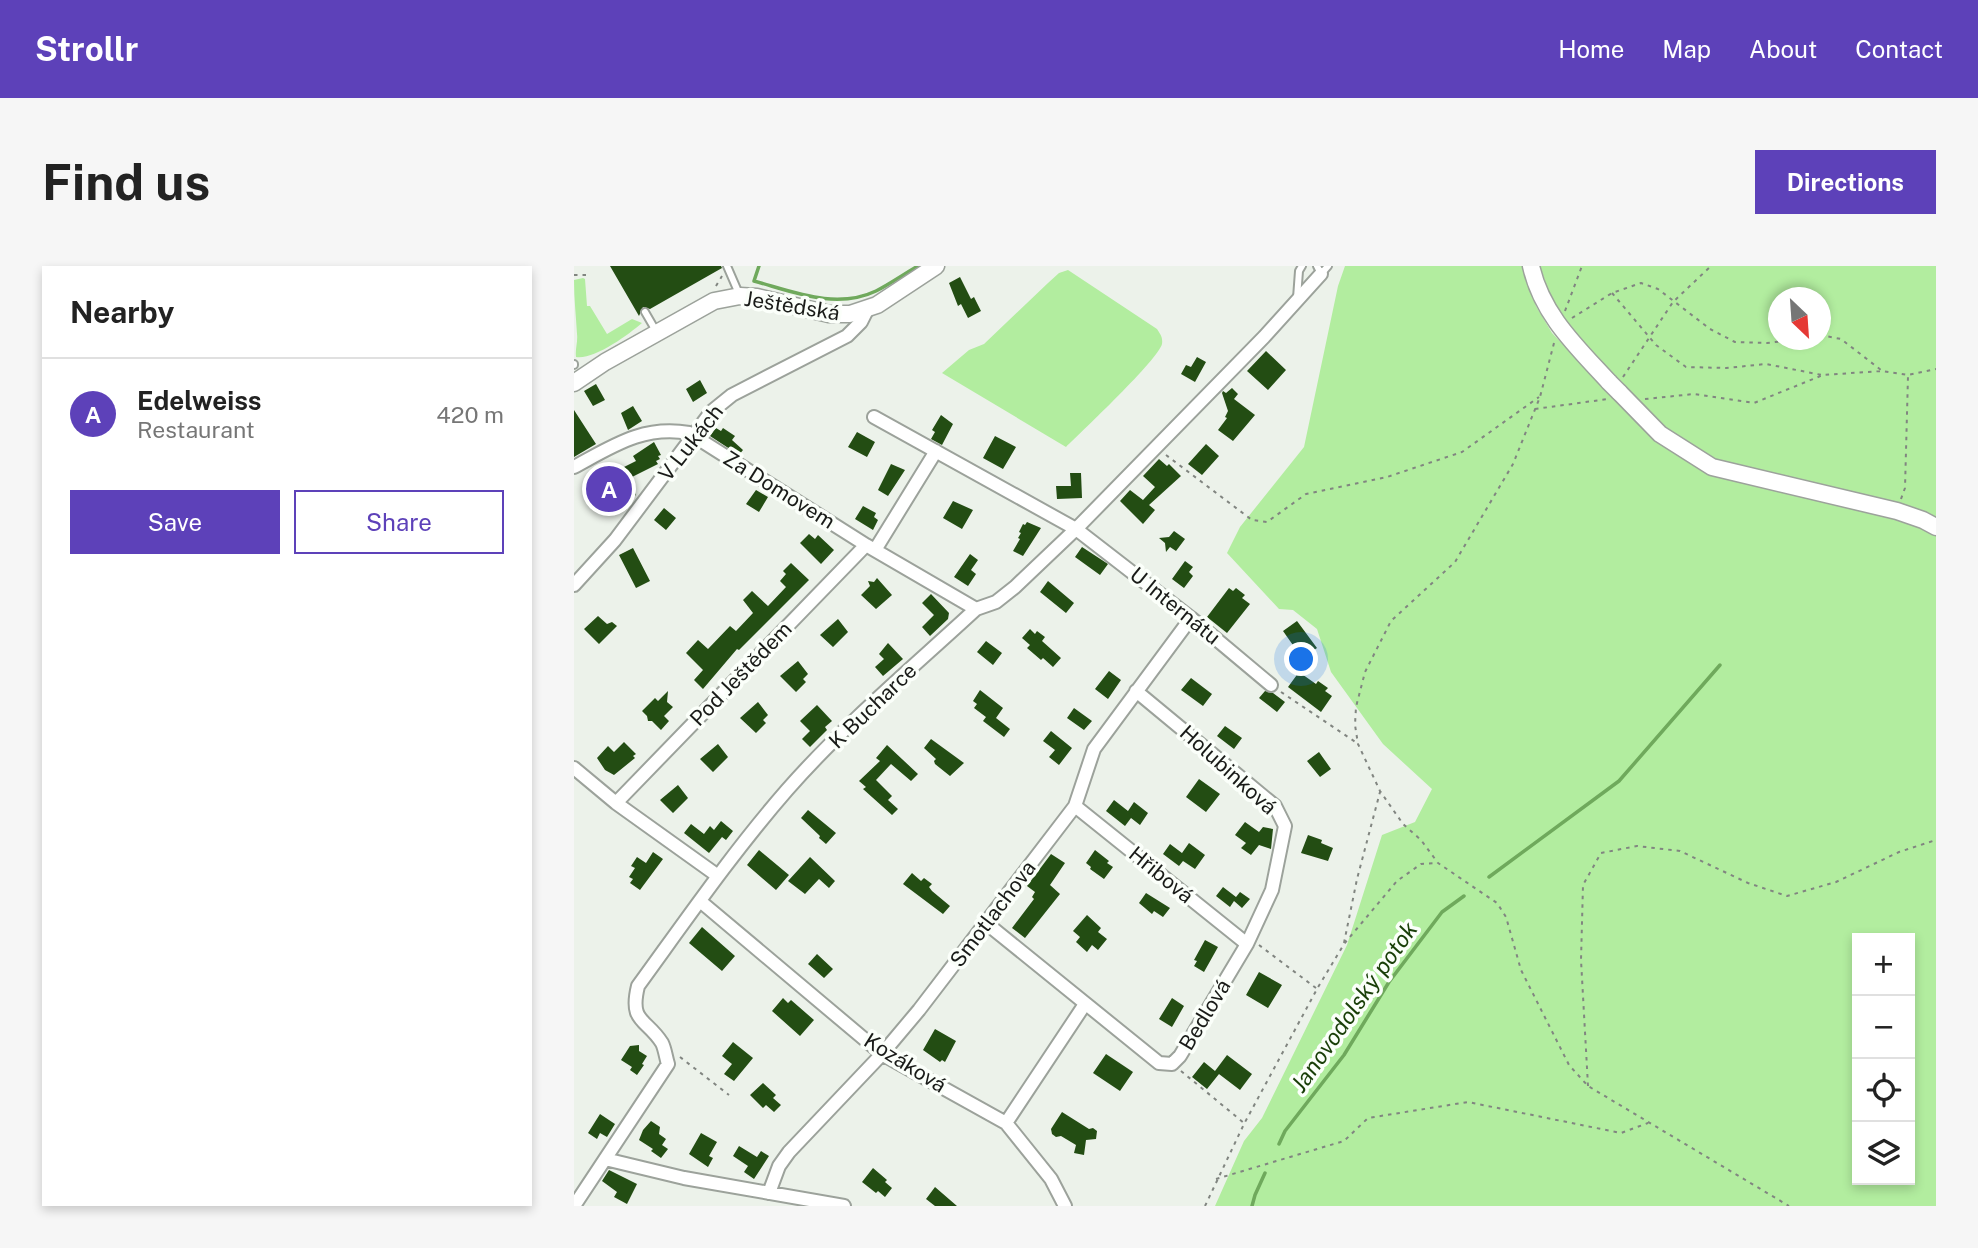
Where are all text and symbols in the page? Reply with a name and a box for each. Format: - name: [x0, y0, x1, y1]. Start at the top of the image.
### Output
- text: Strollr: [35, 30, 138, 68]
- text: Home: [1558, 35, 1624, 63]
- text: Map: [1662, 35, 1711, 63]
- text: About: [1749, 35, 1817, 63]
- text: Contact: [1855, 35, 1943, 63]
- button: Directions: [1755, 150, 1936, 214]
- text: Find us: [42, 153, 210, 211]
- street label: Ještědská: [743, 286, 842, 325]
- north arrow: [1768, 287, 1831, 350]
- text: Nearby: [70, 294, 174, 330]
- text: Edelweiss: [137, 385, 261, 416]
- street label: V Lukách: [653, 399, 728, 486]
- text: A: [85, 401, 101, 428]
- text: 420 m: [436, 401, 504, 428]
- text: Restaurant: [137, 416, 255, 443]
- street label: Za Domovem: [719, 445, 840, 534]
- pin: A: [586, 463, 632, 515]
- button: Save: [70, 490, 280, 554]
- button: Share: [294, 490, 504, 554]
- street label: U Internátu: [1125, 562, 1226, 650]
- street label: Pod Ještědem: [685, 616, 797, 731]
- your location: [1284, 642, 1318, 676]
- street label: K Bucharce: [824, 658, 922, 754]
- street label: Holubinková: [1175, 720, 1282, 819]
- street label: Hřibová: [1124, 841, 1199, 908]
- street label: Smotlachova: [945, 856, 1041, 972]
- water label: Janovodolský potok: [1285, 916, 1423, 1097]
- map controls: [1852, 933, 1915, 1185]
- button: +: [1852, 933, 1915, 996]
- street label: Bedlová: [1174, 975, 1235, 1055]
- button: −: [1852, 996, 1915, 1059]
- street label: Kozáková: [860, 1028, 951, 1098]
- button: locate: [1852, 1059, 1915, 1122]
- button: layers: [1852, 1122, 1915, 1185]

